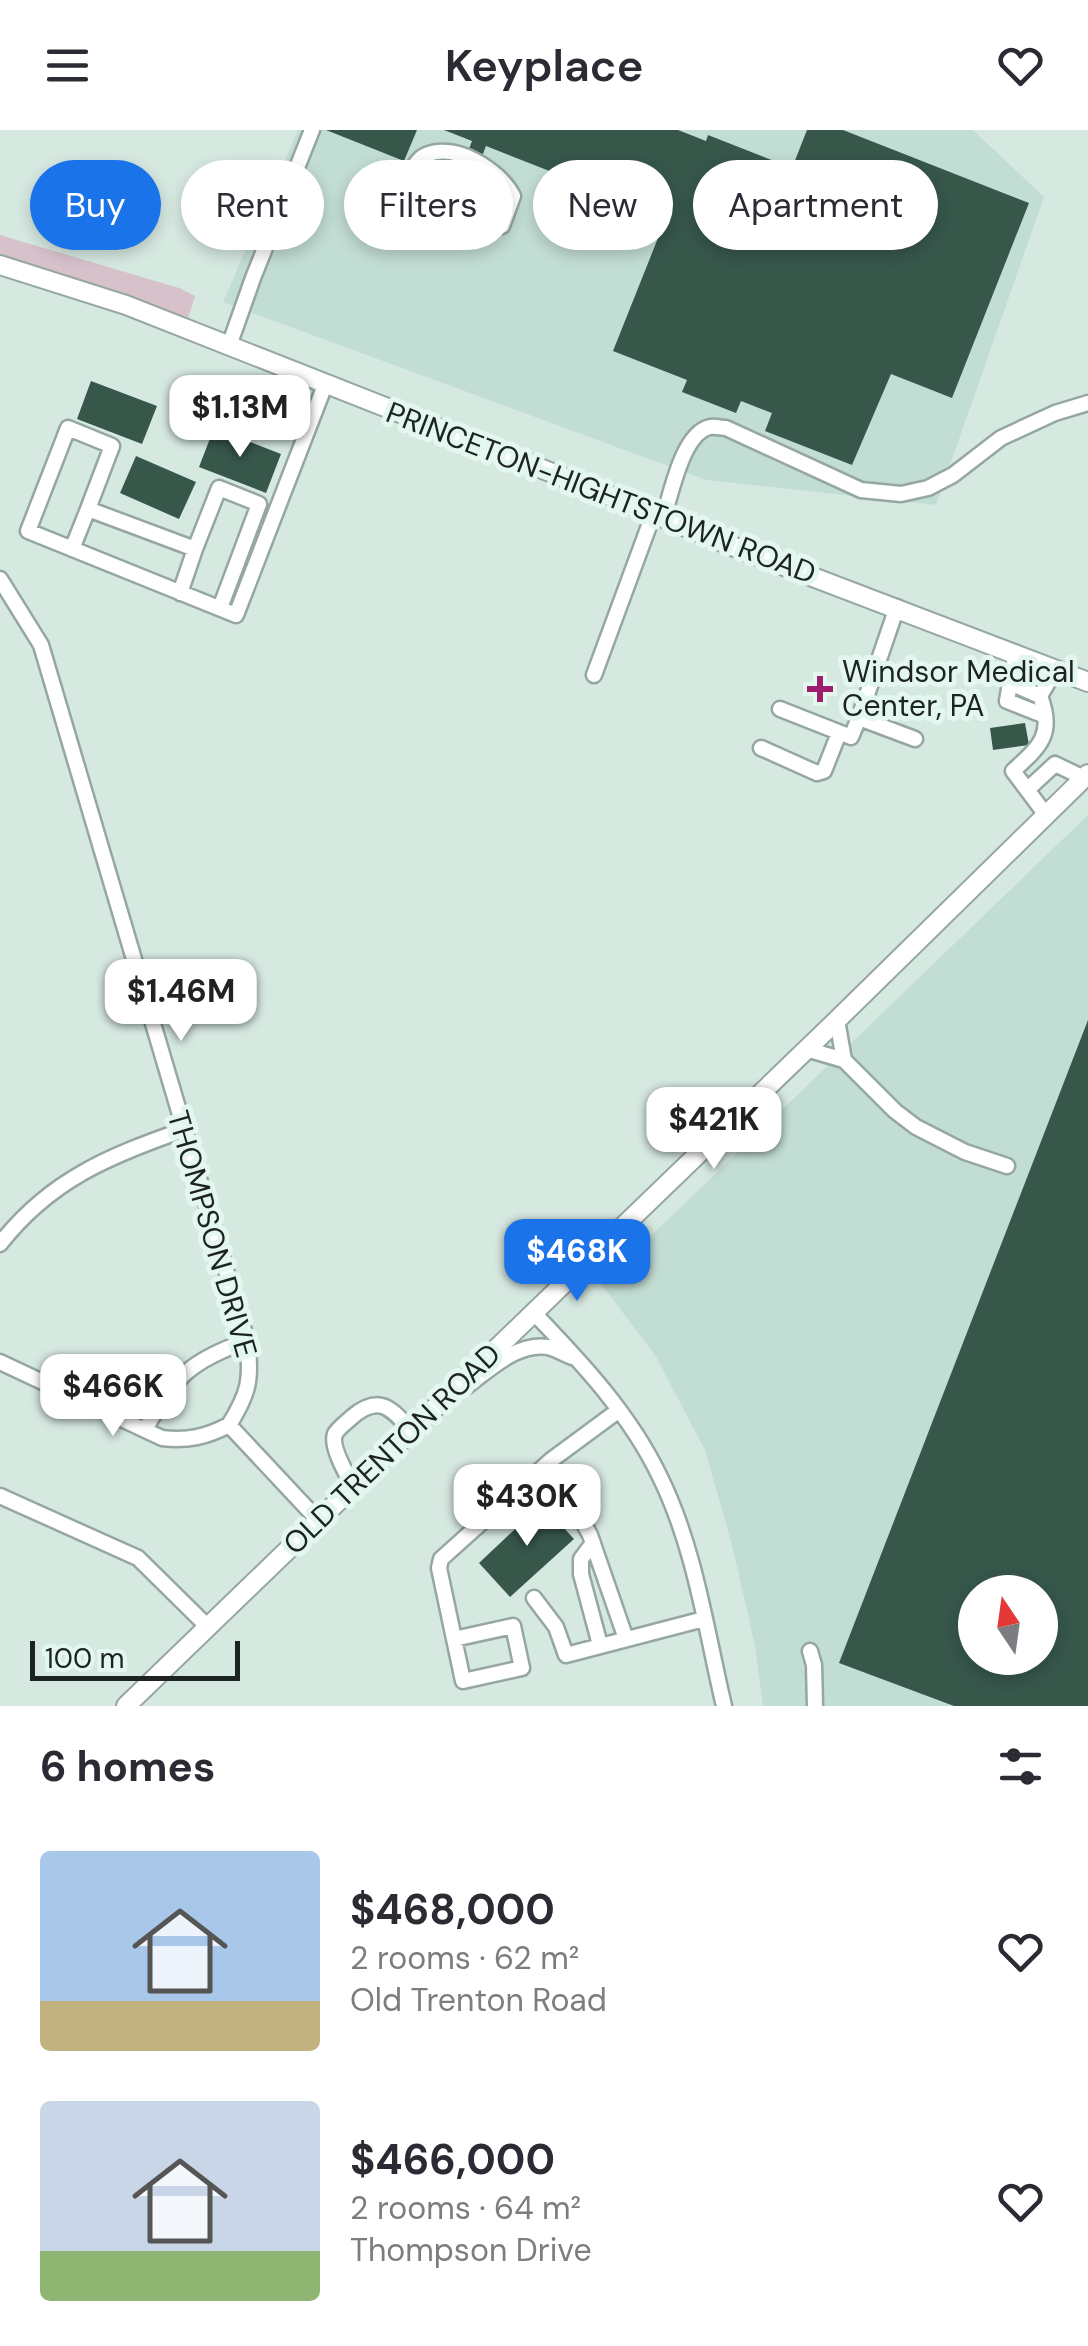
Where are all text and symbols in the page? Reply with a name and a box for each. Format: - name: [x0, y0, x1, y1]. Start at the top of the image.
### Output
- text: Keyplace: [445, 36, 643, 95]
- icon: menu: [40, 38, 95, 93]
- icon: heart: [993, 38, 1048, 93]
- chip: Buy: [30, 160, 161, 250]
- chip: Rent: [181, 160, 324, 250]
- chip: Filters: [344, 160, 513, 250]
- chip: New: [533, 160, 673, 250]
- chip: Apartment: [693, 160, 938, 250]
- pin: $1.13M: [159, 375, 321, 460]
- text: $1.13M: [191, 386, 289, 428]
- street label: PRINCETON-HIGHTSTOWN ROAD: [381, 392, 822, 593]
- place label: Windsor Medical Center, PA: [842, 652, 1075, 725]
- marker: Windsor Medical Center, PA: [807, 676, 833, 702]
- pin: $1.46M: [100, 959, 262, 1044]
- text: $1.46M: [127, 970, 235, 1012]
- pin: $421K: [644, 1087, 784, 1172]
- text: $421K: [668, 1098, 760, 1140]
- street label: THOMPSON DRIVE: [159, 1106, 266, 1362]
- pin: $468K: [507, 1219, 647, 1304]
- text: $468K: [526, 1230, 628, 1272]
- street label: OLD TRENTON ROAD: [275, 1335, 509, 1563]
- pin: $466K: [43, 1354, 183, 1439]
- text: $466K: [62, 1365, 164, 1407]
- pin: $430K: [457, 1464, 597, 1549]
- text: $430K: [476, 1475, 578, 1517]
- north arrow: [958, 1575, 1058, 1675]
- map controls: [958, 1575, 1058, 1675]
- scale bar: [30, 1636, 240, 1680]
- text: 100 m: [45, 1640, 124, 1677]
- text: 6 homes: [40, 1739, 215, 1794]
- icon: filters: [993, 1739, 1048, 1794]
- text: $468,000: [350, 1882, 555, 1937]
- icon: home: [120, 1891, 240, 2011]
- icon: heart: [993, 1924, 1048, 1979]
- text: 2 rooms · 62 m²: [350, 1937, 579, 1979]
- text: Old Trenton Road: [350, 1979, 607, 2021]
- text: $466,000: [350, 2132, 555, 2187]
- icon: home: [120, 2141, 240, 2261]
- icon: heart: [993, 2174, 1048, 2229]
- text: 2 rooms · 64 m²: [350, 2187, 581, 2229]
- text: Thompson Drive: [350, 2229, 592, 2271]

